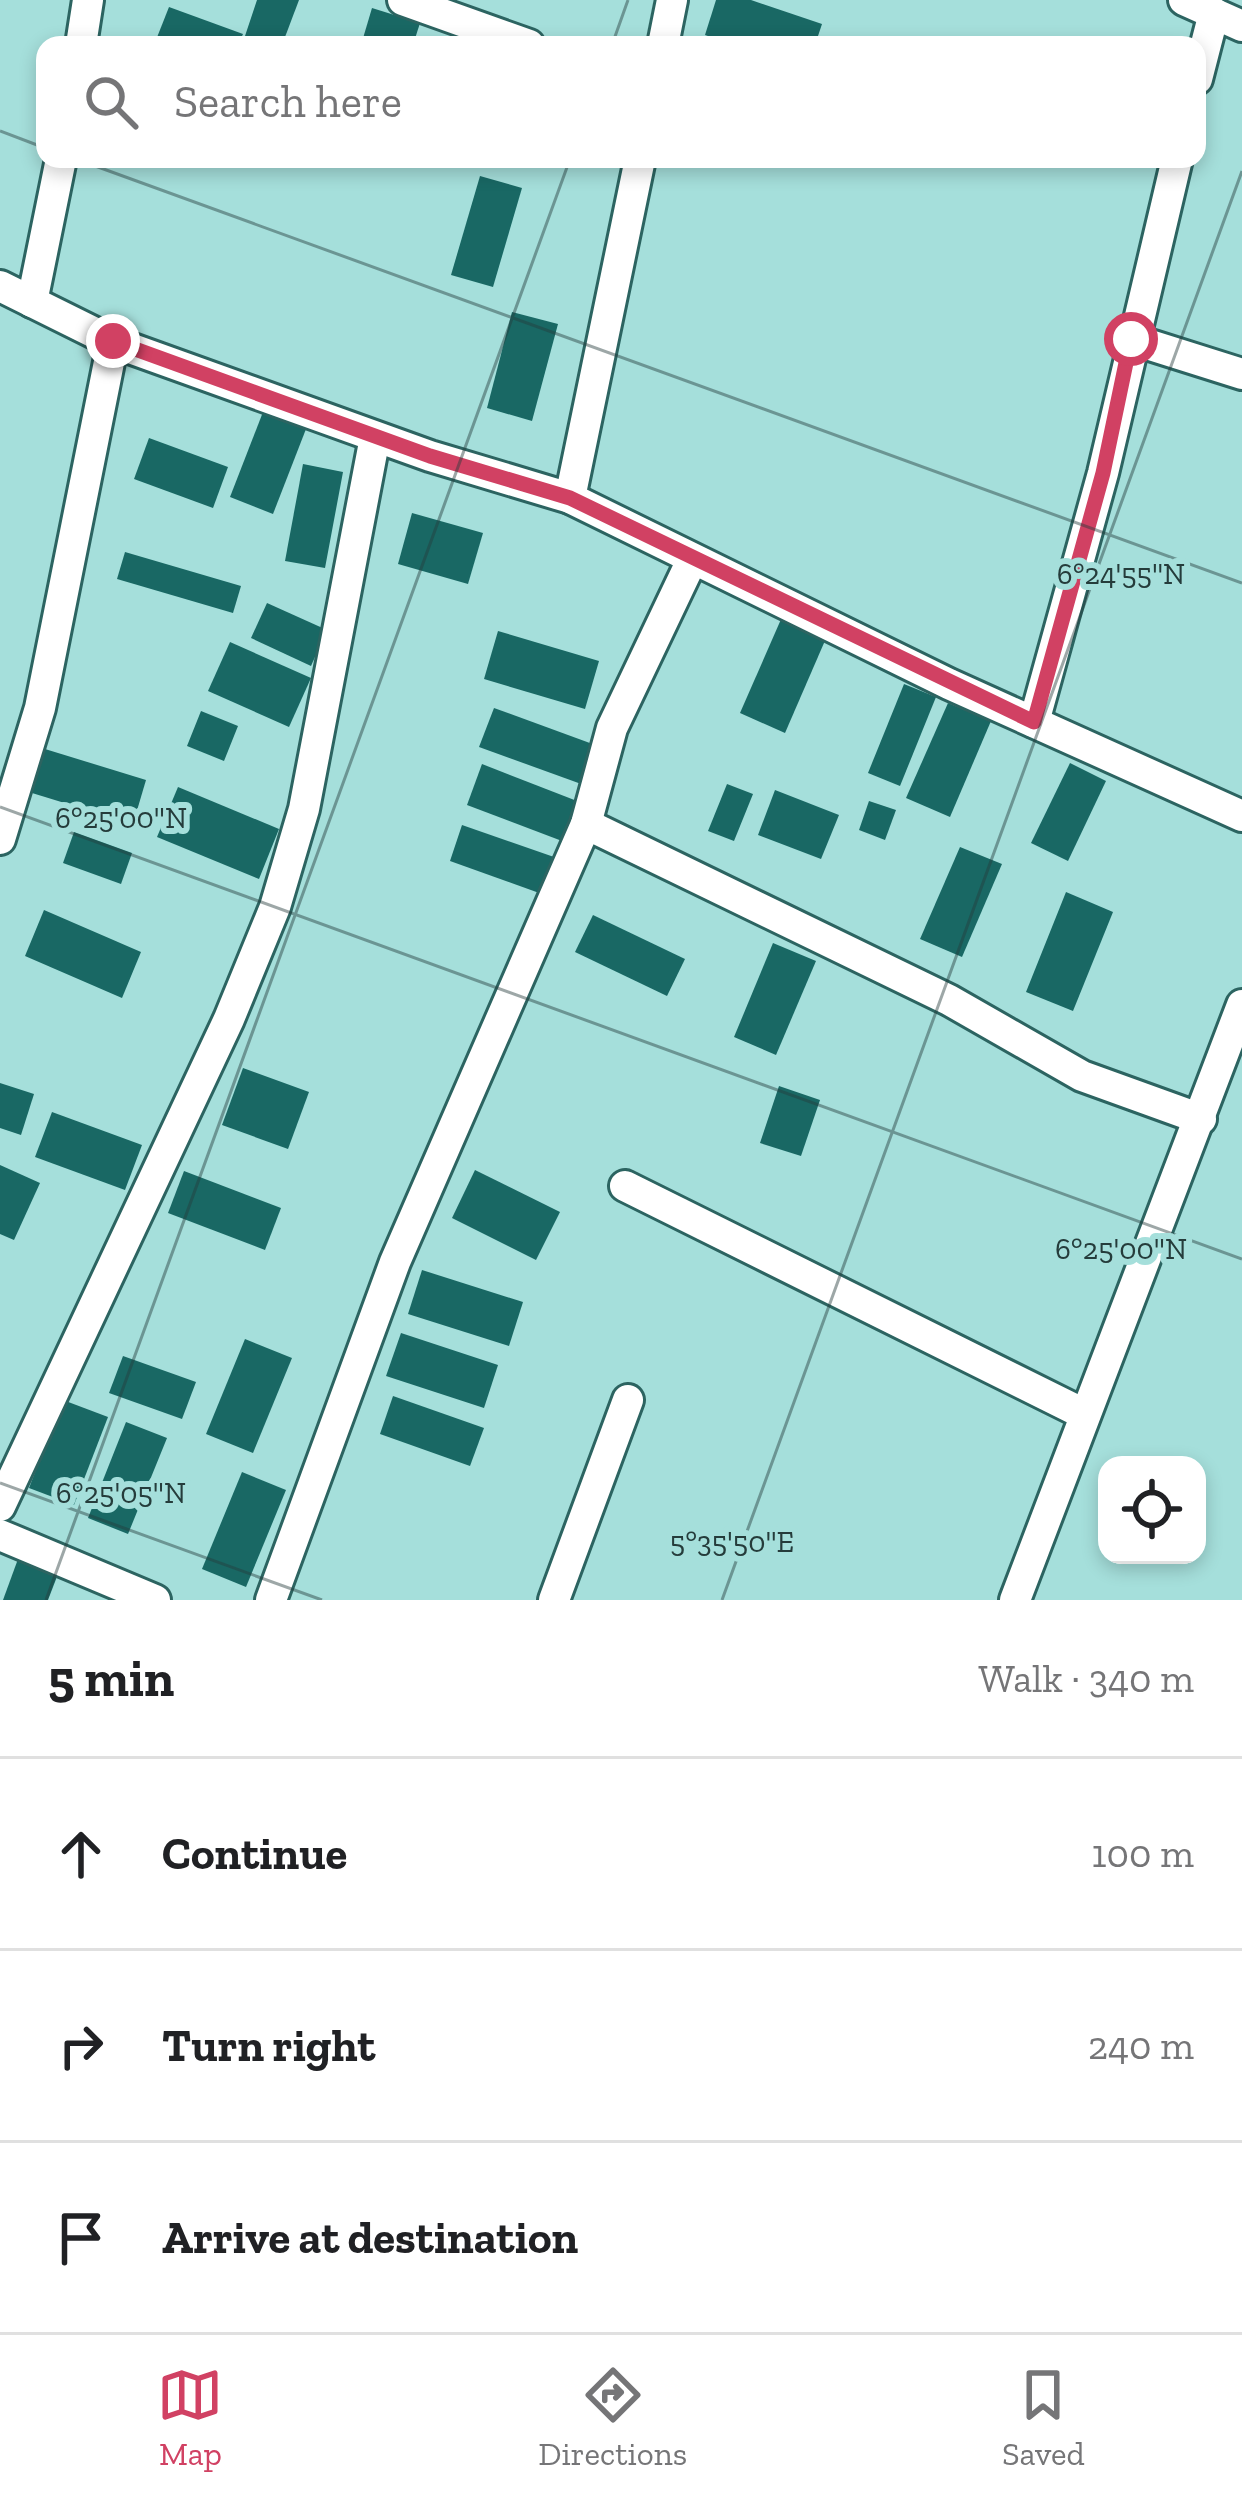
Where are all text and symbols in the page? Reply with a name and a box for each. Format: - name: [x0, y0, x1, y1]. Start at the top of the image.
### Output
- search box: [36, 36, 1206, 168]
- icon: search: [78, 69, 144, 135]
- text: Search here: [174, 75, 402, 129]
- route start: [1104, 312, 1158, 366]
- route end: [86, 314, 140, 368]
- text: 6°24'55"N: [1057, 556, 1185, 592]
- text: 6°25'00"N: [55, 800, 187, 836]
- text: 6°25'00"N: [1055, 1231, 1187, 1267]
- map controls: [1098, 1456, 1206, 1564]
- button: locate: [1098, 1456, 1206, 1564]
- text: 6°25'05"N: [56, 1475, 186, 1511]
- text: 5°35'50"E: [670, 1524, 794, 1560]
- text: 5 min: [48, 1648, 174, 1709]
- text: Walk · 340 m: [978, 1655, 1194, 1702]
- icon: ahead: [48, 1821, 114, 1887]
- text: Continue: [162, 1827, 347, 1881]
- text: 100 m: [1092, 1830, 1194, 1877]
- icon: right: [48, 2013, 114, 2079]
- text: Turn right: [162, 2019, 375, 2073]
- text: 240 m: [1088, 2022, 1194, 2069]
- icon: arrive: [48, 2205, 114, 2271]
- text: Arrive at destination: [162, 2211, 578, 2265]
- tab: Map: [157, 2362, 223, 2473]
- tab: Directions: [538, 2362, 687, 2473]
- tab: Saved: [1002, 2362, 1085, 2473]

